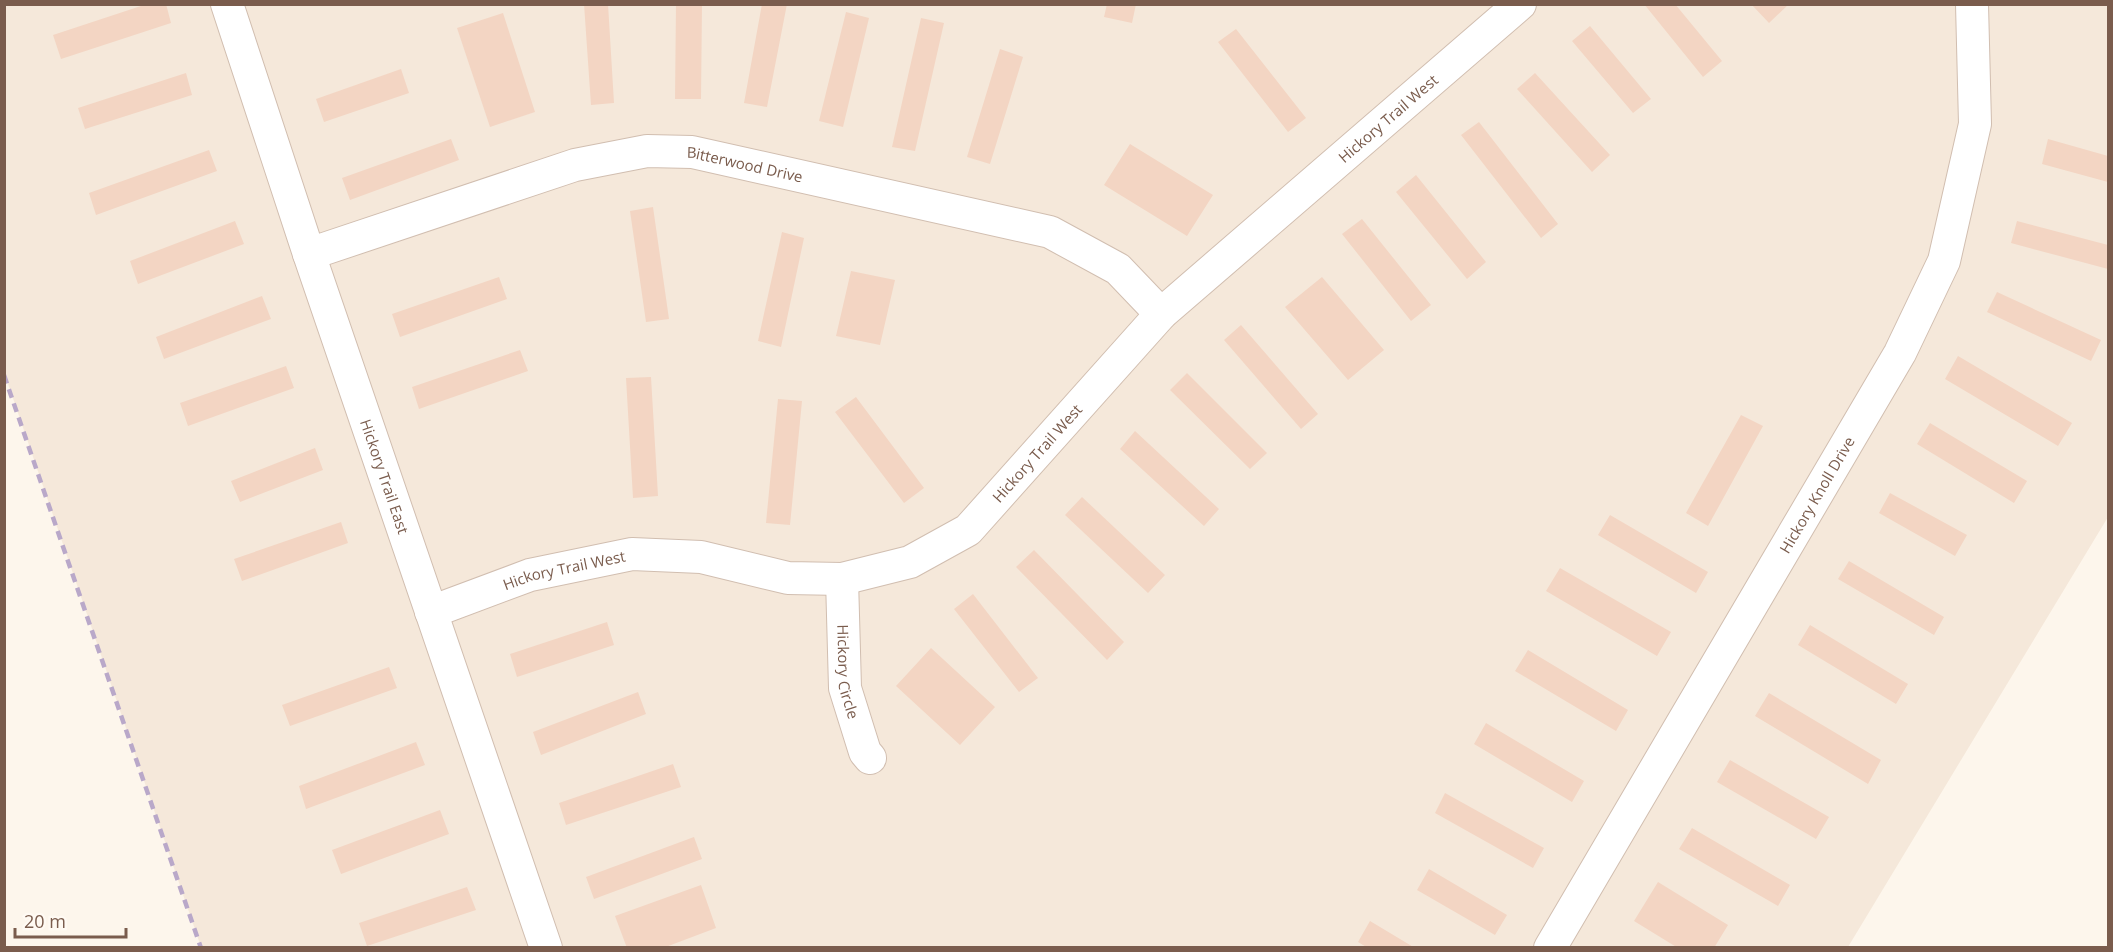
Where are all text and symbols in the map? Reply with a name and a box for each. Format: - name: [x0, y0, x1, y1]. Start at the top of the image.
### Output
- street label: Hickory Trail West: [1334, 70, 1442, 167]
- street label: Bitterwood Drive: [687, 142, 805, 186]
- street label: Hickory Trail West: [988, 400, 1086, 506]
- street label: Hickory Trail East: [356, 416, 414, 536]
- street label: Hickory Knoll Drive: [1775, 433, 1859, 557]
- street label: Hickory Trail West: [500, 546, 627, 594]
- street label: Hickory Circle: [833, 624, 864, 721]
- scale bar: [15, 901, 126, 939]
- text: 20 m: [24, 909, 66, 933]

